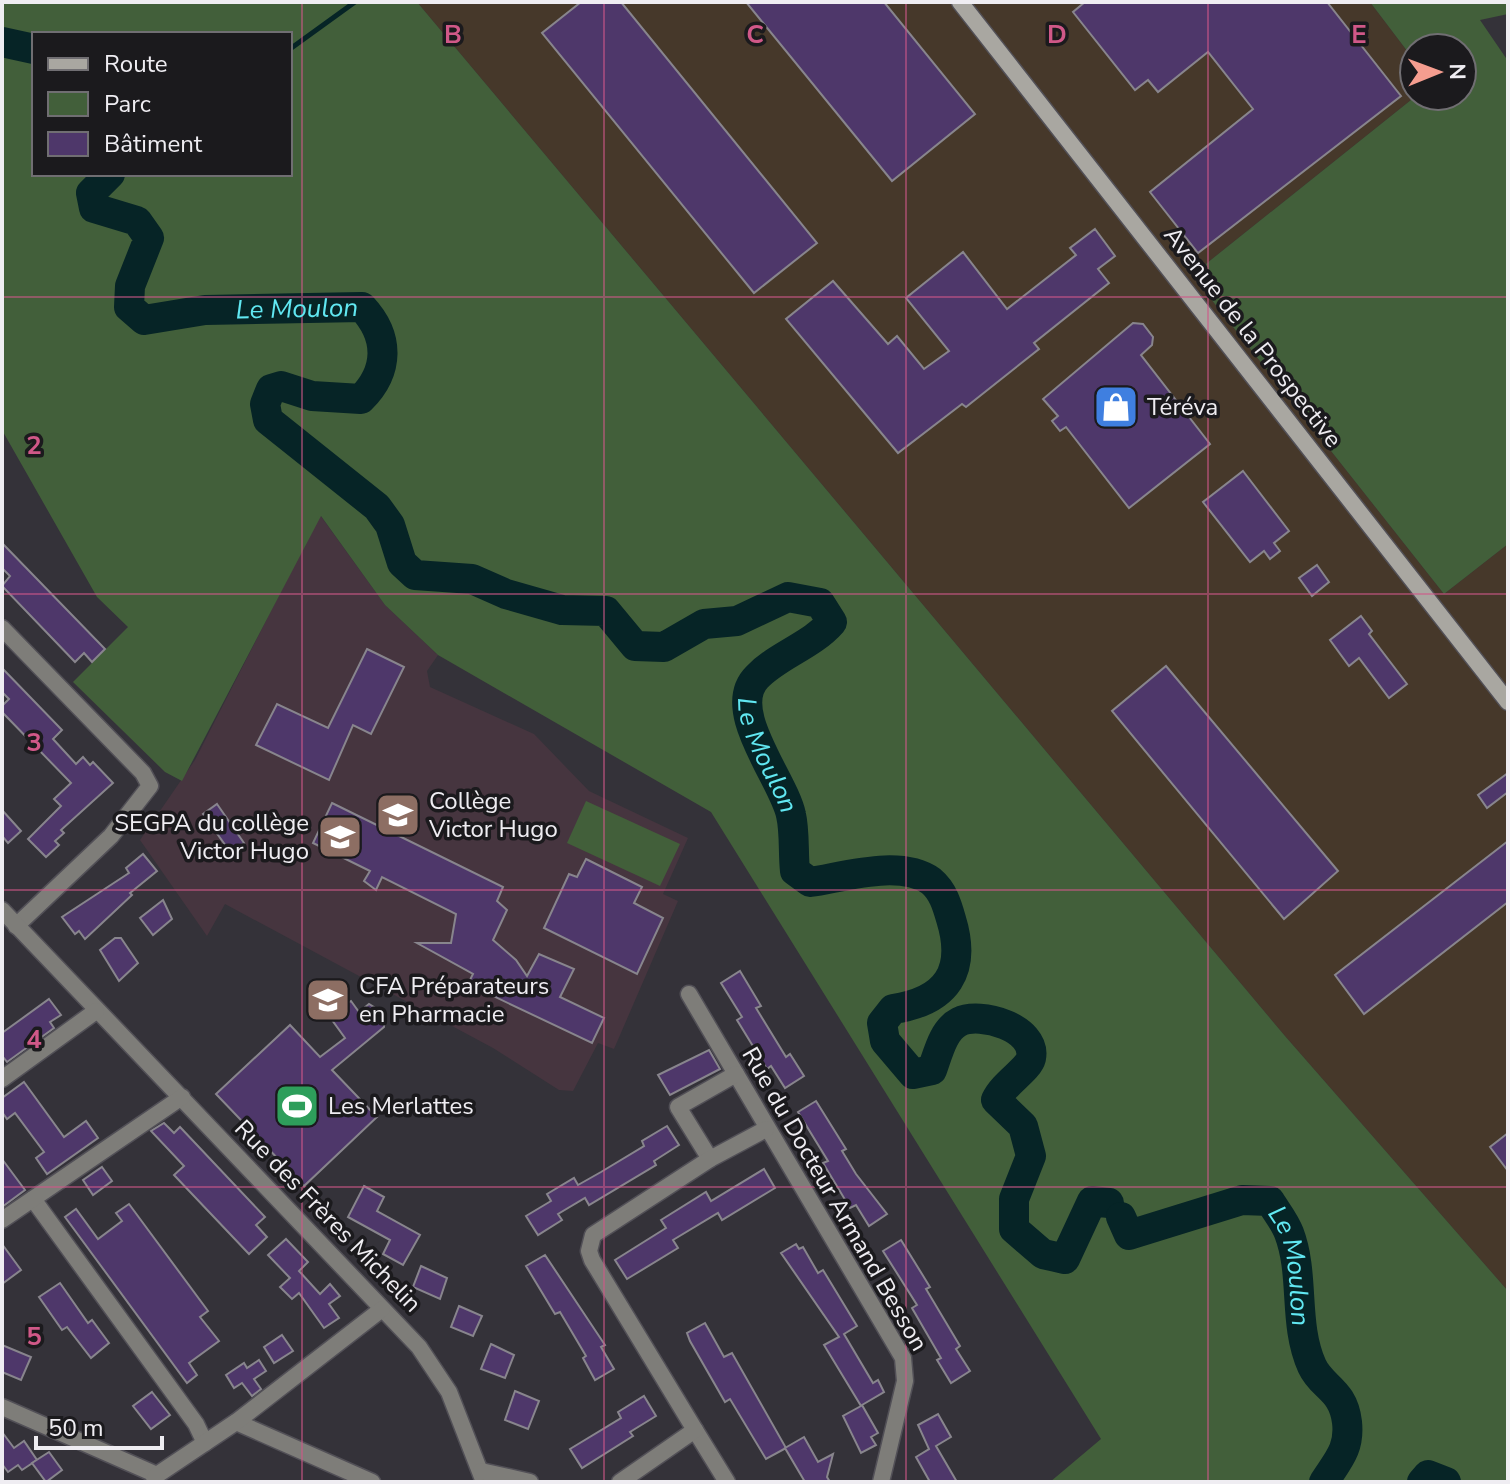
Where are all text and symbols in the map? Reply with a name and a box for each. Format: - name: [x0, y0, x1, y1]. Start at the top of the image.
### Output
- text: B: [444, 17, 462, 52]
- text: C: [746, 17, 764, 52]
- text: D: [1047, 17, 1067, 52]
- text: E: [1351, 17, 1367, 52]
- legend: [32, 32, 292, 176]
- north arrow: [1398, 32, 1478, 112]
- text: Route: [104, 48, 168, 80]
- text: N: [1442, 63, 1472, 80]
- text: Parc: [104, 88, 151, 120]
- text: Bâtiment: [104, 128, 203, 160]
- street label: Avenue de la Prospective: [1157, 220, 1349, 454]
- water label: Le Moulon: [235, 290, 358, 327]
- shop icon: Téréva: [1092, 383, 1140, 431]
- place label: Téréva: [1147, 391, 1218, 423]
- text: 2: [26, 428, 42, 463]
- water label: Le Moulon: [729, 697, 807, 818]
- text: 3: [26, 725, 42, 760]
- place label: Collège Victor Hugo: [428, 785, 558, 845]
- school or university icon: Collège Victor Hugo: [374, 791, 422, 839]
- place label: SEGPA du collège Victor Hugo: [114, 807, 309, 867]
- school or university icon: SEGPA du collège Victor Hugo: [316, 813, 364, 861]
- place label: CFA Préparateurs en Pharmacie: [359, 970, 549, 1030]
- school or university icon: CFA Préparateurs en Pharmacie: [304, 976, 352, 1024]
- text: 4: [26, 1022, 42, 1057]
- street label: Rue du Docteur Armand Besson: [735, 1041, 935, 1357]
- sports icon: Les Merlattes: [273, 1082, 321, 1130]
- place label: Les Merlattes: [328, 1090, 474, 1122]
- street label: Rue des Frères Michelin: [228, 1113, 428, 1319]
- water label: Le Moulon: [1260, 1198, 1319, 1328]
- text: 5: [26, 1319, 42, 1354]
- scale bar: [36, 1400, 162, 1450]
- text: 50 m: [48, 1412, 104, 1444]

